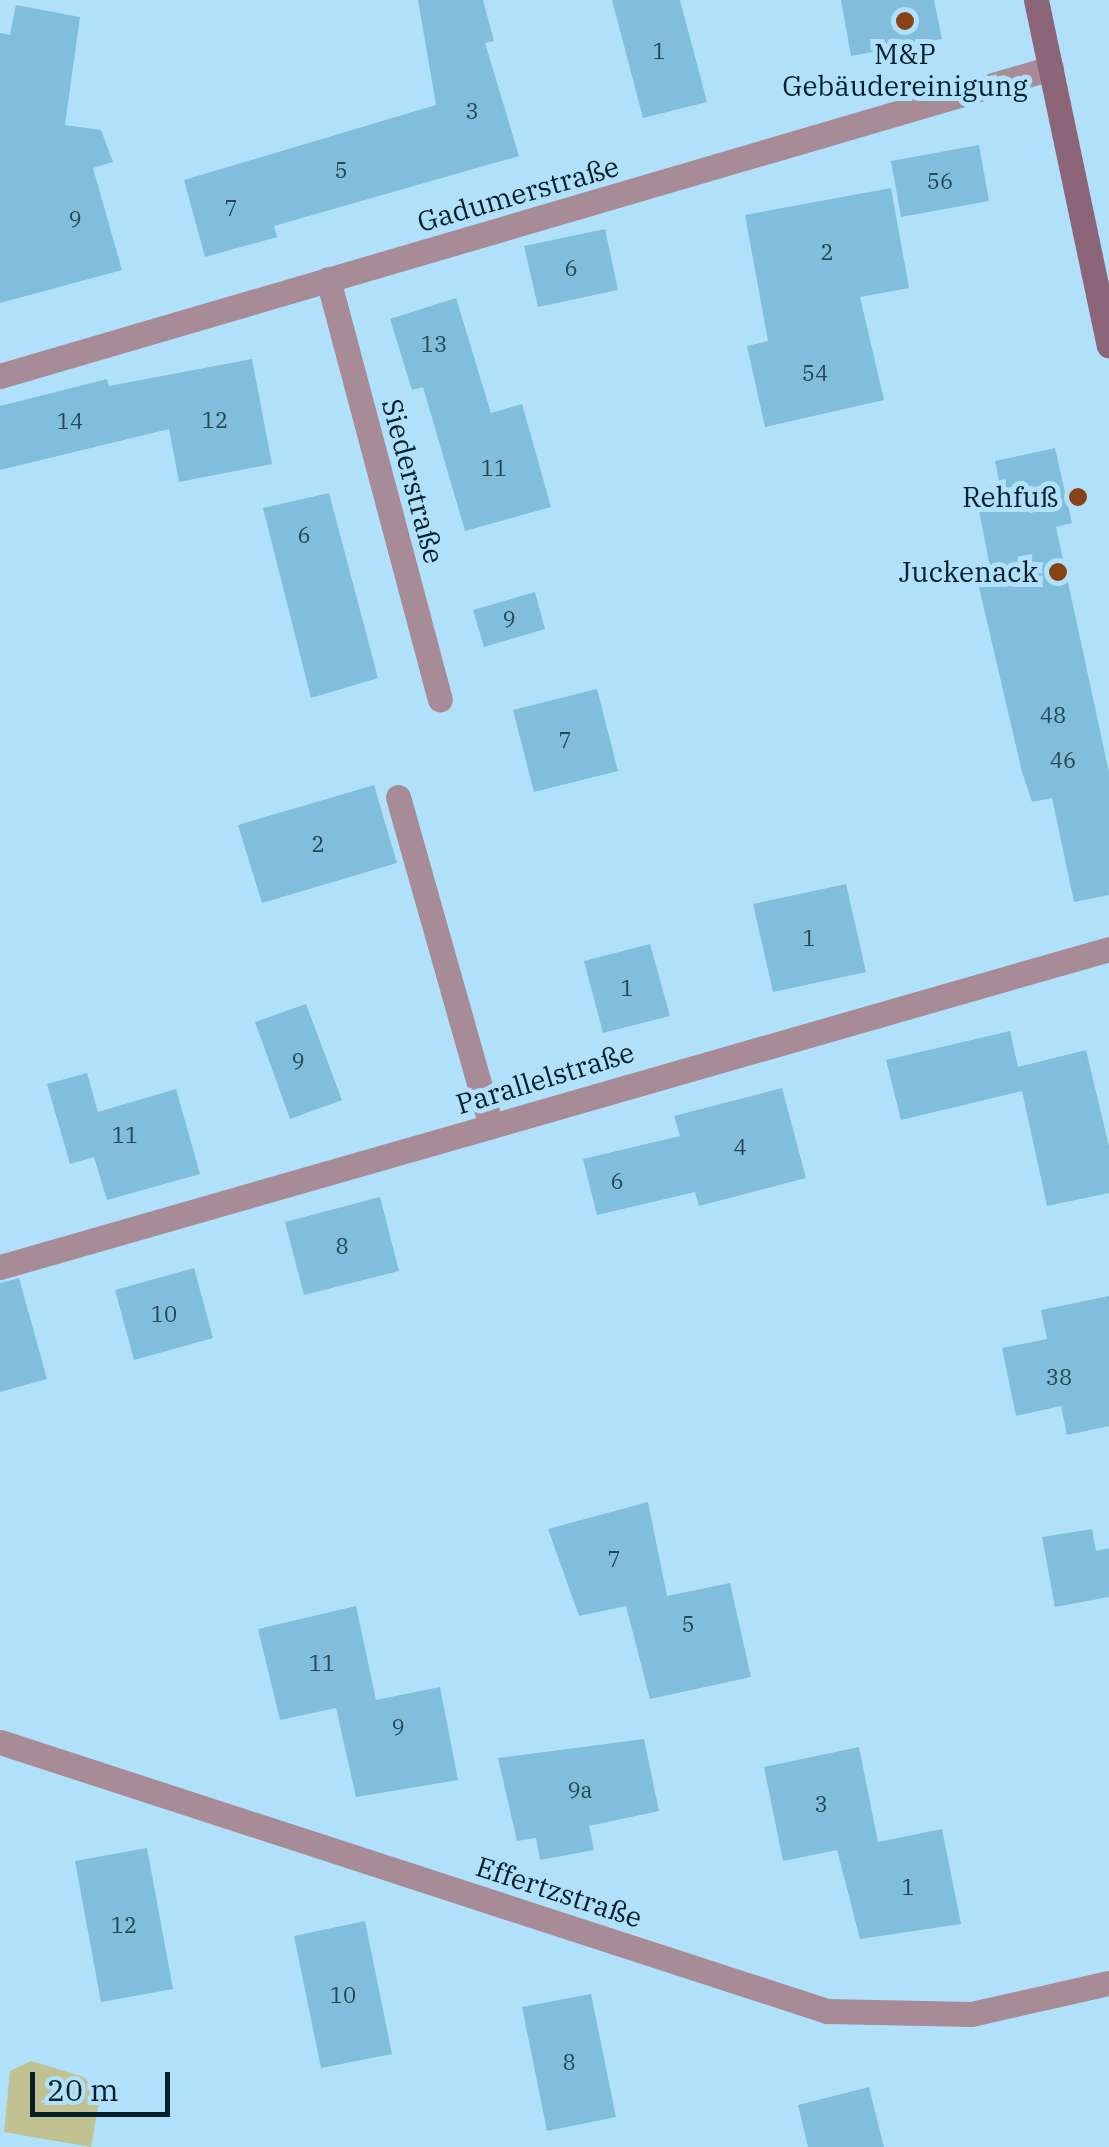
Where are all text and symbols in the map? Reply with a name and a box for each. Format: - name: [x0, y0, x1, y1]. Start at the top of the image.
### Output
- marker: M&P Gebäudereinigung: [894, 10, 916, 32]
- place label: M&P Gebäudereinigung: [782, 37, 1028, 103]
- house number: 1: [652, 38, 666, 64]
- house number: 3: [465, 98, 479, 124]
- street label: Gadumerstraße: [413, 149, 623, 239]
- house number: 5: [334, 157, 348, 183]
- house number: 56: [927, 168, 953, 194]
- house number: 7: [224, 195, 238, 221]
- house number: 9: [68, 206, 82, 232]
- house number: 2: [820, 239, 834, 265]
- house number: 6: [564, 255, 578, 281]
- house number: 13: [421, 331, 447, 357]
- house number: 54: [802, 360, 828, 386]
- street label: Siederstraße: [375, 395, 451, 567]
- house number: 12: [202, 407, 228, 433]
- house number: 14: [57, 408, 83, 434]
- house number: 11: [481, 455, 507, 481]
- place label: Rehfuß: [962, 480, 1058, 514]
- marker: Rehfuß: [1067, 486, 1089, 508]
- house number: 6: [297, 522, 311, 548]
- place label: Juckenack: [899, 555, 1038, 589]
- marker: Juckenack: [1047, 561, 1069, 583]
- house number: 9: [502, 606, 516, 632]
- house number: 48: [1040, 702, 1066, 728]
- house number: 7: [558, 727, 572, 753]
- house number: 46: [1050, 747, 1076, 773]
- house number: 2: [311, 831, 325, 857]
- house number: 1: [802, 925, 816, 951]
- house number: 1: [620, 975, 634, 1001]
- street label: Parallelstraße: [452, 1035, 638, 1121]
- house number: 9: [291, 1048, 305, 1074]
- house number: 11: [112, 1122, 138, 1148]
- house number: 4: [733, 1134, 747, 1160]
- house number: 6: [610, 1168, 624, 1194]
- house number: 8: [335, 1233, 349, 1259]
- house number: 10: [151, 1301, 177, 1327]
- house number: 38: [1046, 1364, 1072, 1390]
- house number: 7: [607, 1546, 621, 1572]
- house number: 5: [681, 1611, 695, 1637]
- house number: 11: [309, 1650, 335, 1676]
- house number: 9: [391, 1714, 405, 1740]
- house number: 9a: [567, 1777, 593, 1803]
- house number: 3: [814, 1791, 828, 1817]
- street label: Effertzstraße: [472, 1849, 646, 1935]
- house number: 1: [901, 1874, 915, 1900]
- house number: 12: [111, 1912, 137, 1938]
- house number: 10: [330, 1982, 356, 2008]
- house number: 8: [562, 2049, 576, 2075]
- scale bar: [35, 2052, 175, 2114]
- text: 20 m: [47, 2070, 119, 2109]

